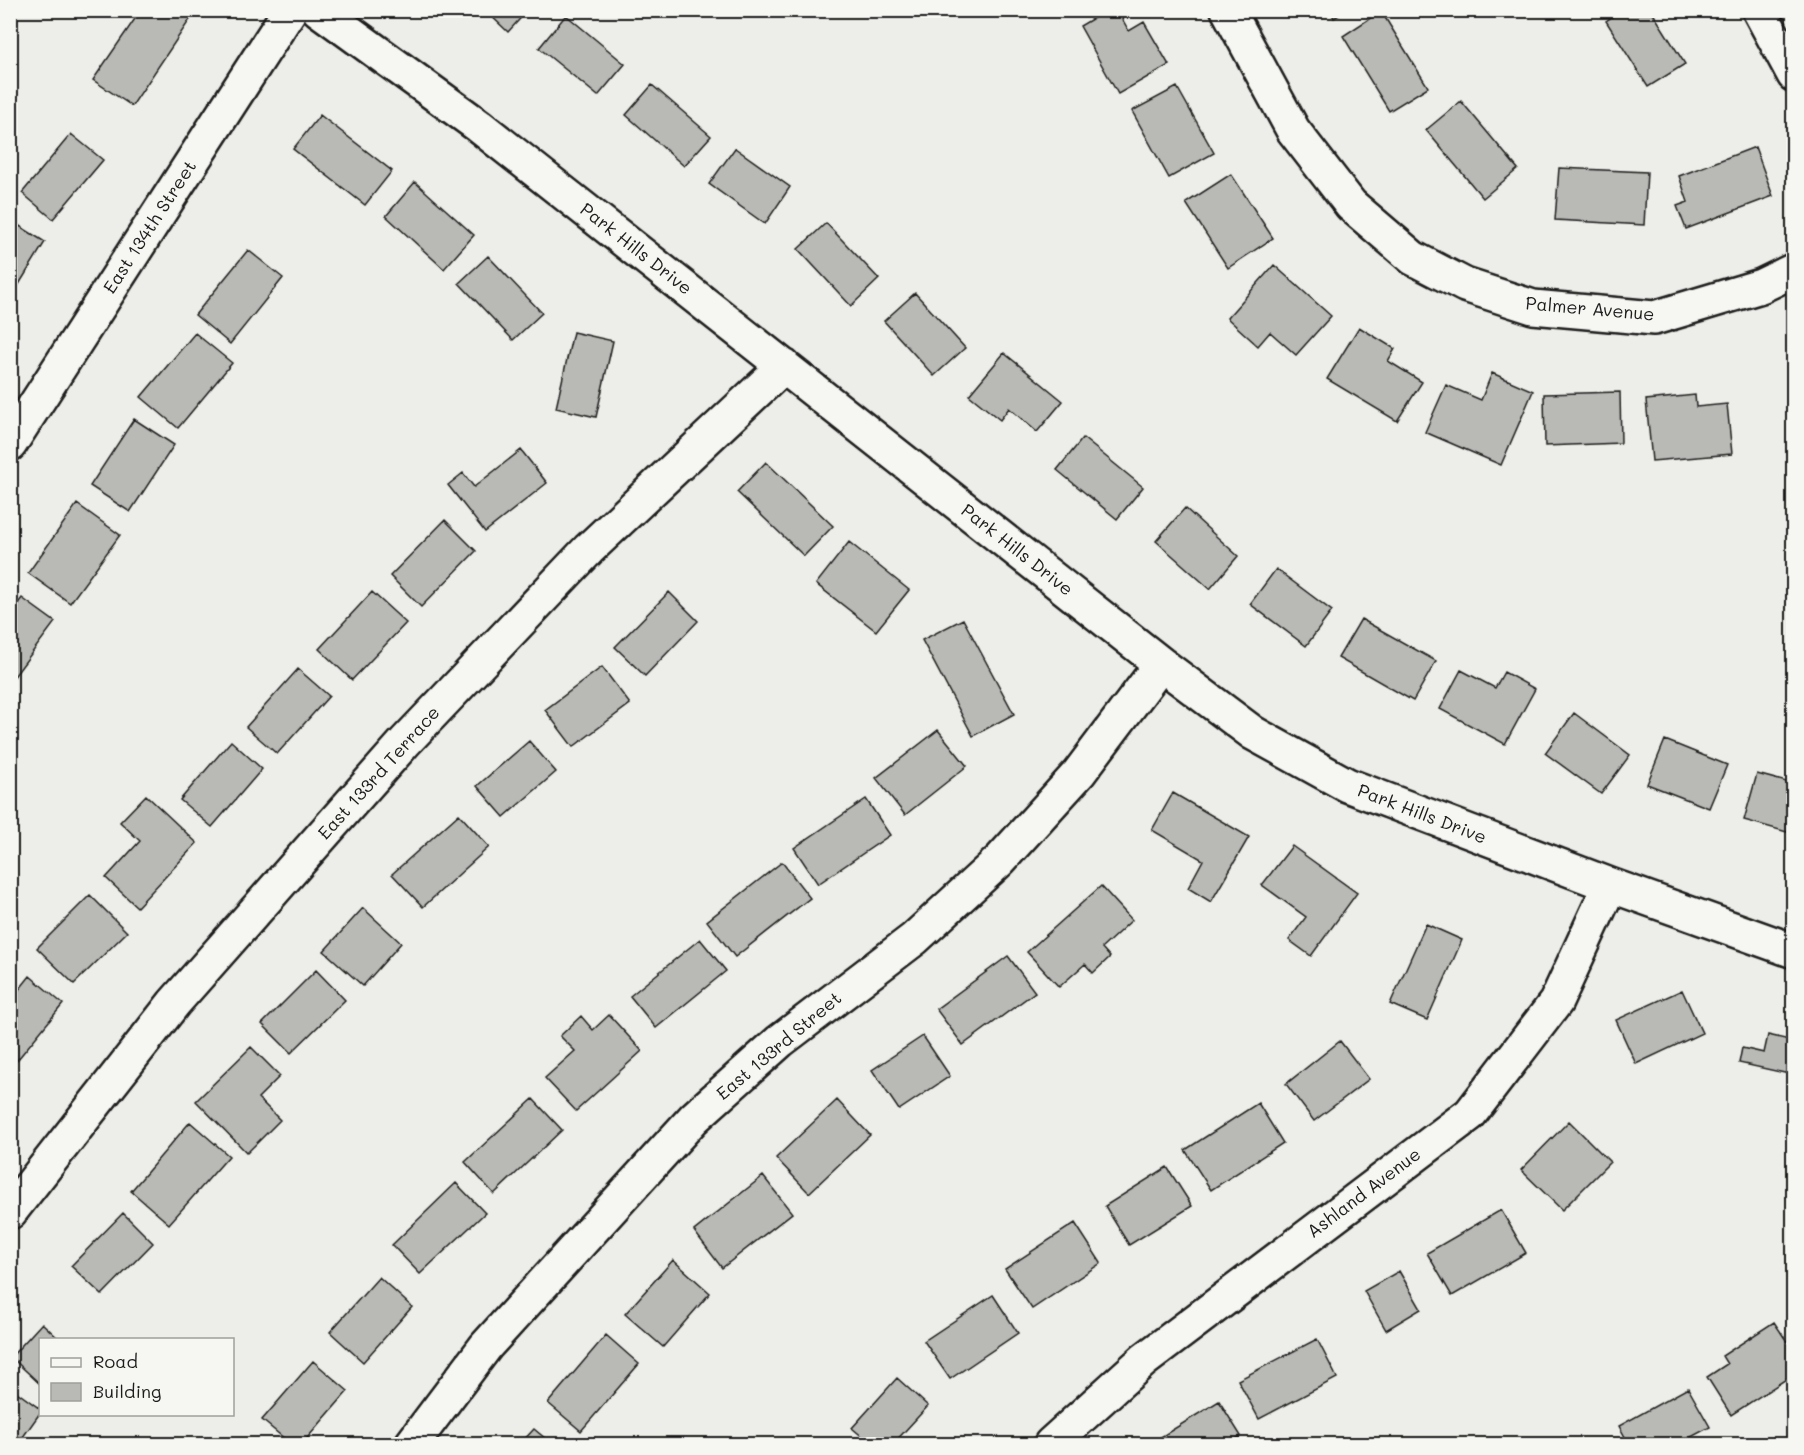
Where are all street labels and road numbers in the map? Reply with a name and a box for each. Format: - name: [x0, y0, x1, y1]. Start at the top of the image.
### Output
- street label: East 134th Street: [97, 155, 201, 298]
- street label: Park Hills Drive: [576, 197, 698, 300]
- street label: Palmer Avenue: [1525, 290, 1656, 326]
- street label: Park Hills Drive: [957, 498, 1079, 601]
- street label: East 133rd Terrace: [312, 701, 445, 844]
- street label: Park Hills Drive: [1355, 777, 1490, 849]
- street label: East 133rd Street: [711, 986, 846, 1105]
- street label: Ashland Avenue: [1302, 1142, 1425, 1243]

